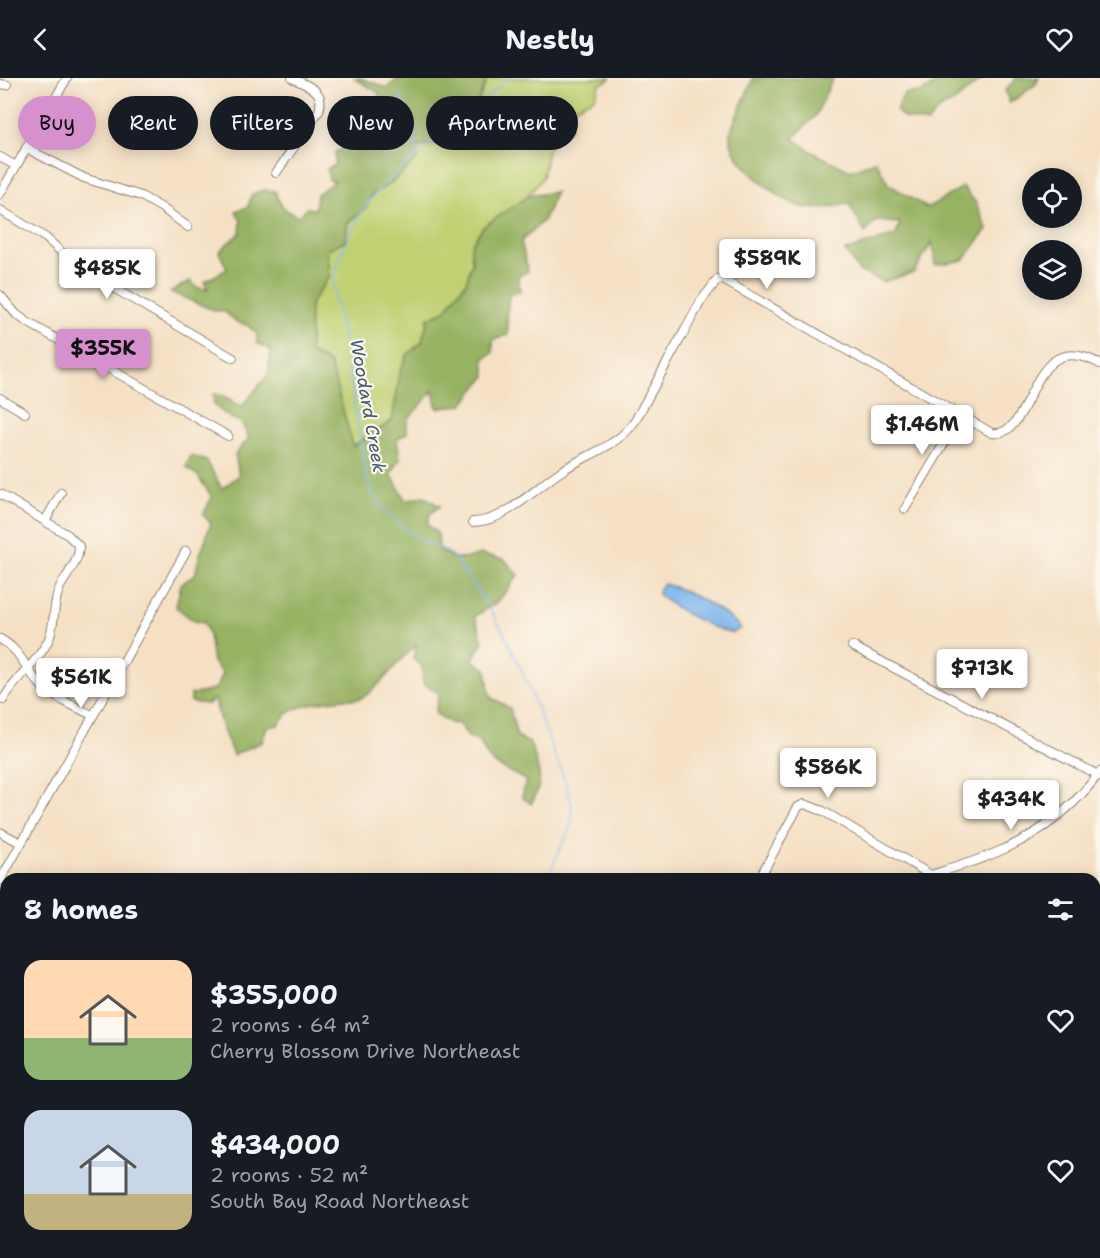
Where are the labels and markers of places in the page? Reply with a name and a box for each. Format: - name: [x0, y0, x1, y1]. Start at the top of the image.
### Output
- pin: $589K: [725, 239, 809, 290]
- pin: $485K: [65, 249, 149, 300]
- pin: $355K: [61, 329, 145, 380]
- pin: $1.46M: [873, 405, 971, 456]
- pin: $713K: [940, 649, 1024, 700]
- pin: $561K: [39, 658, 123, 709]
- pin: $586K: [786, 748, 870, 799]
- pin: $434K: [969, 780, 1053, 831]

